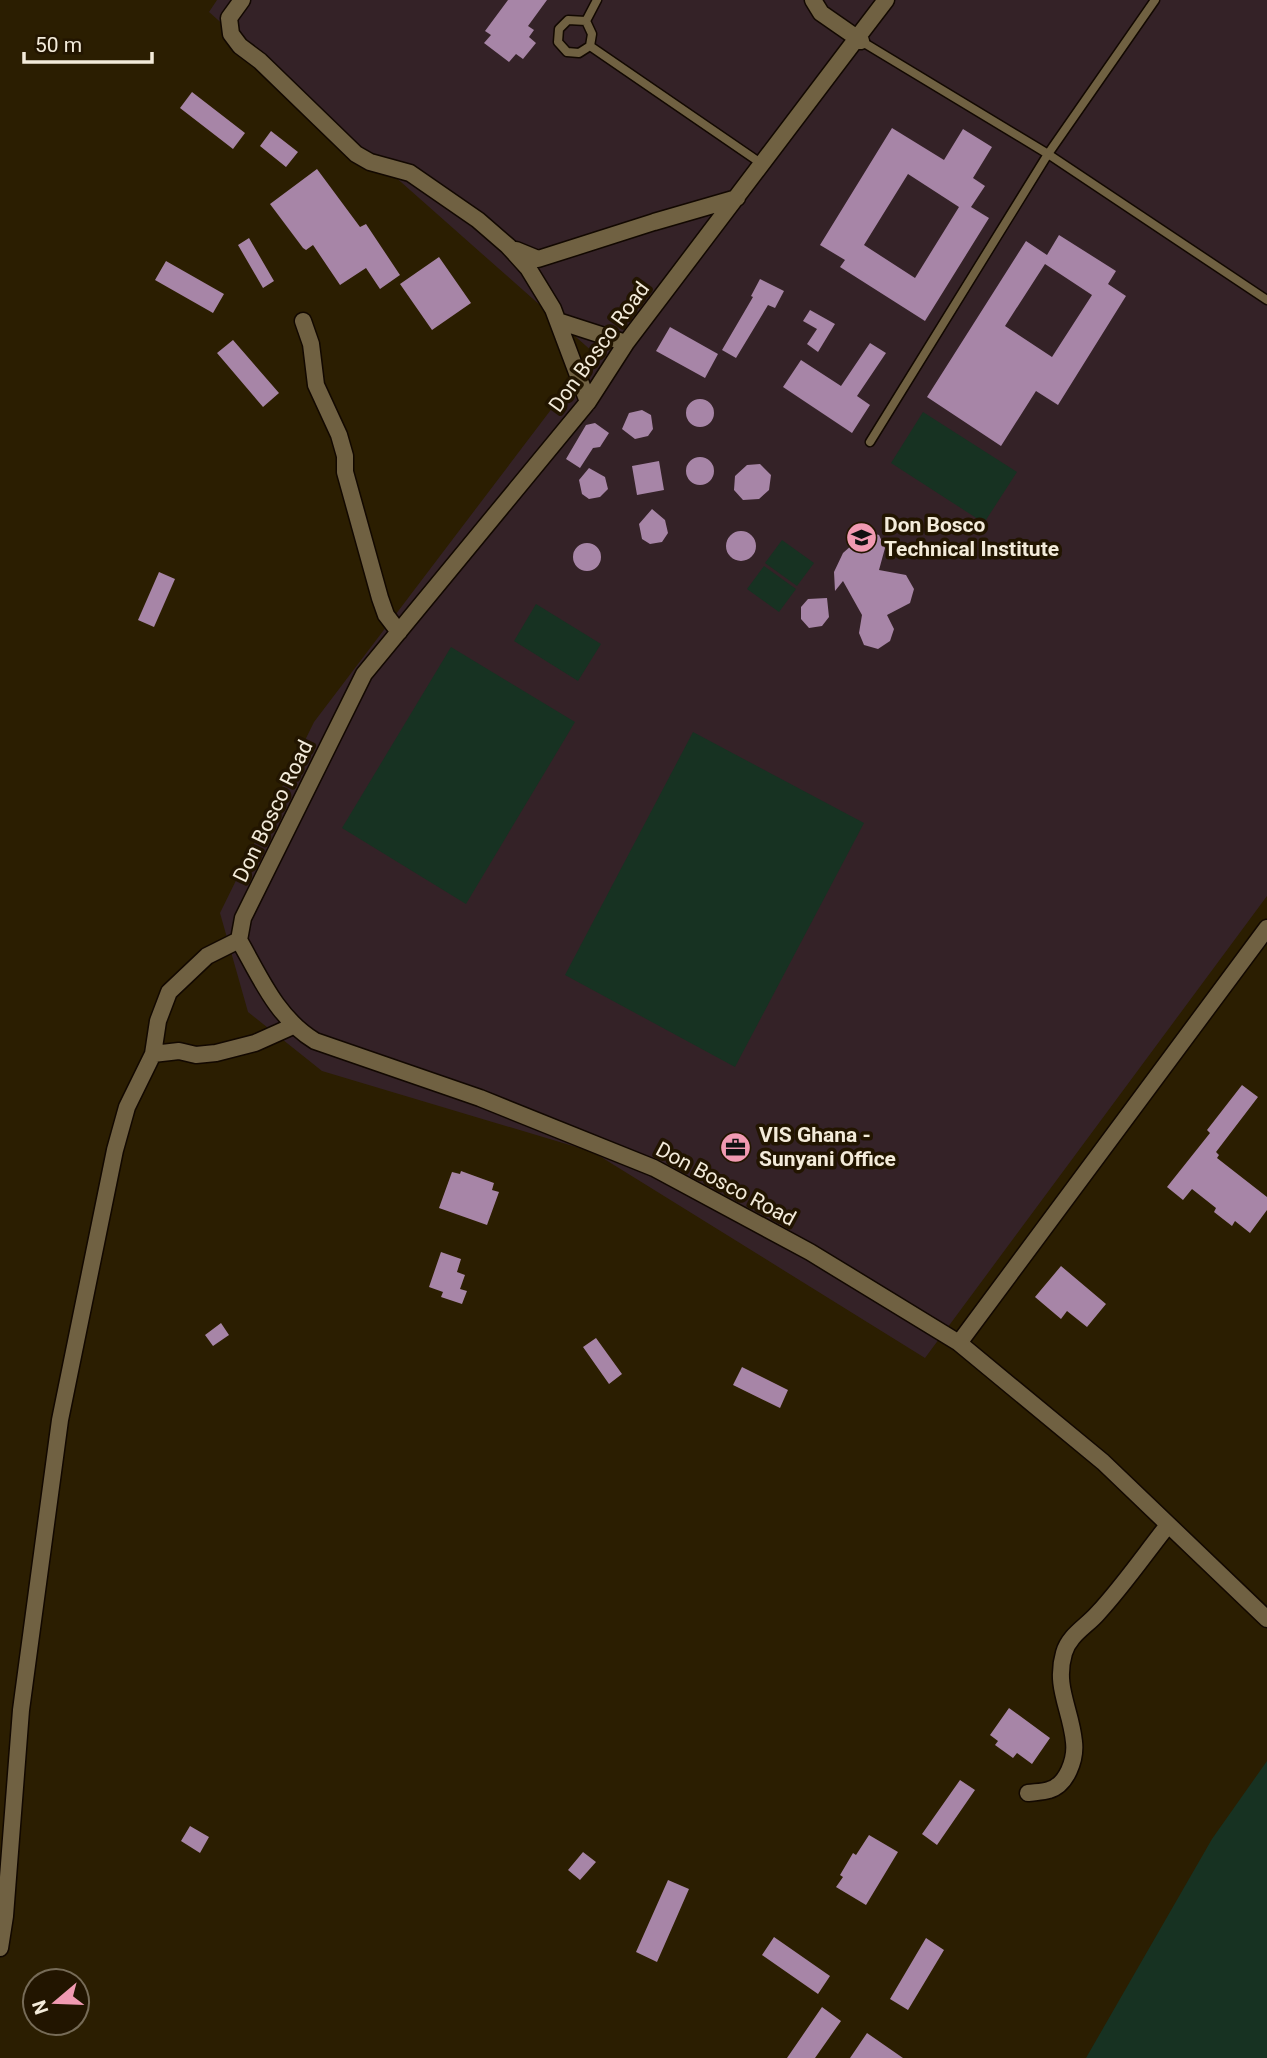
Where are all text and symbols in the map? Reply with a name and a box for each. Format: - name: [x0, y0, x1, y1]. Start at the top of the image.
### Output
- scale bar: [24, 21, 152, 65]
- text: 50 m: [35, 33, 82, 57]
- street label: Don Bosco Road: [544, 277, 654, 417]
- place label: Don Bosco Technical Institute: [884, 513, 1059, 561]
- school or university icon: Don Bosco Technical Institute: [844, 520, 878, 554]
- street label: Don Bosco Road: [228, 736, 318, 886]
- place label: VIS Ghana - Sunyani Office: [759, 1123, 896, 1171]
- office icon: VIS Ghana - Sunyani Office: [719, 1130, 753, 1164]
- street label: Don Bosco Road: [652, 1137, 800, 1231]
- north arrow: [21, 1967, 91, 2037]
- text: N: [27, 1997, 53, 2017]

